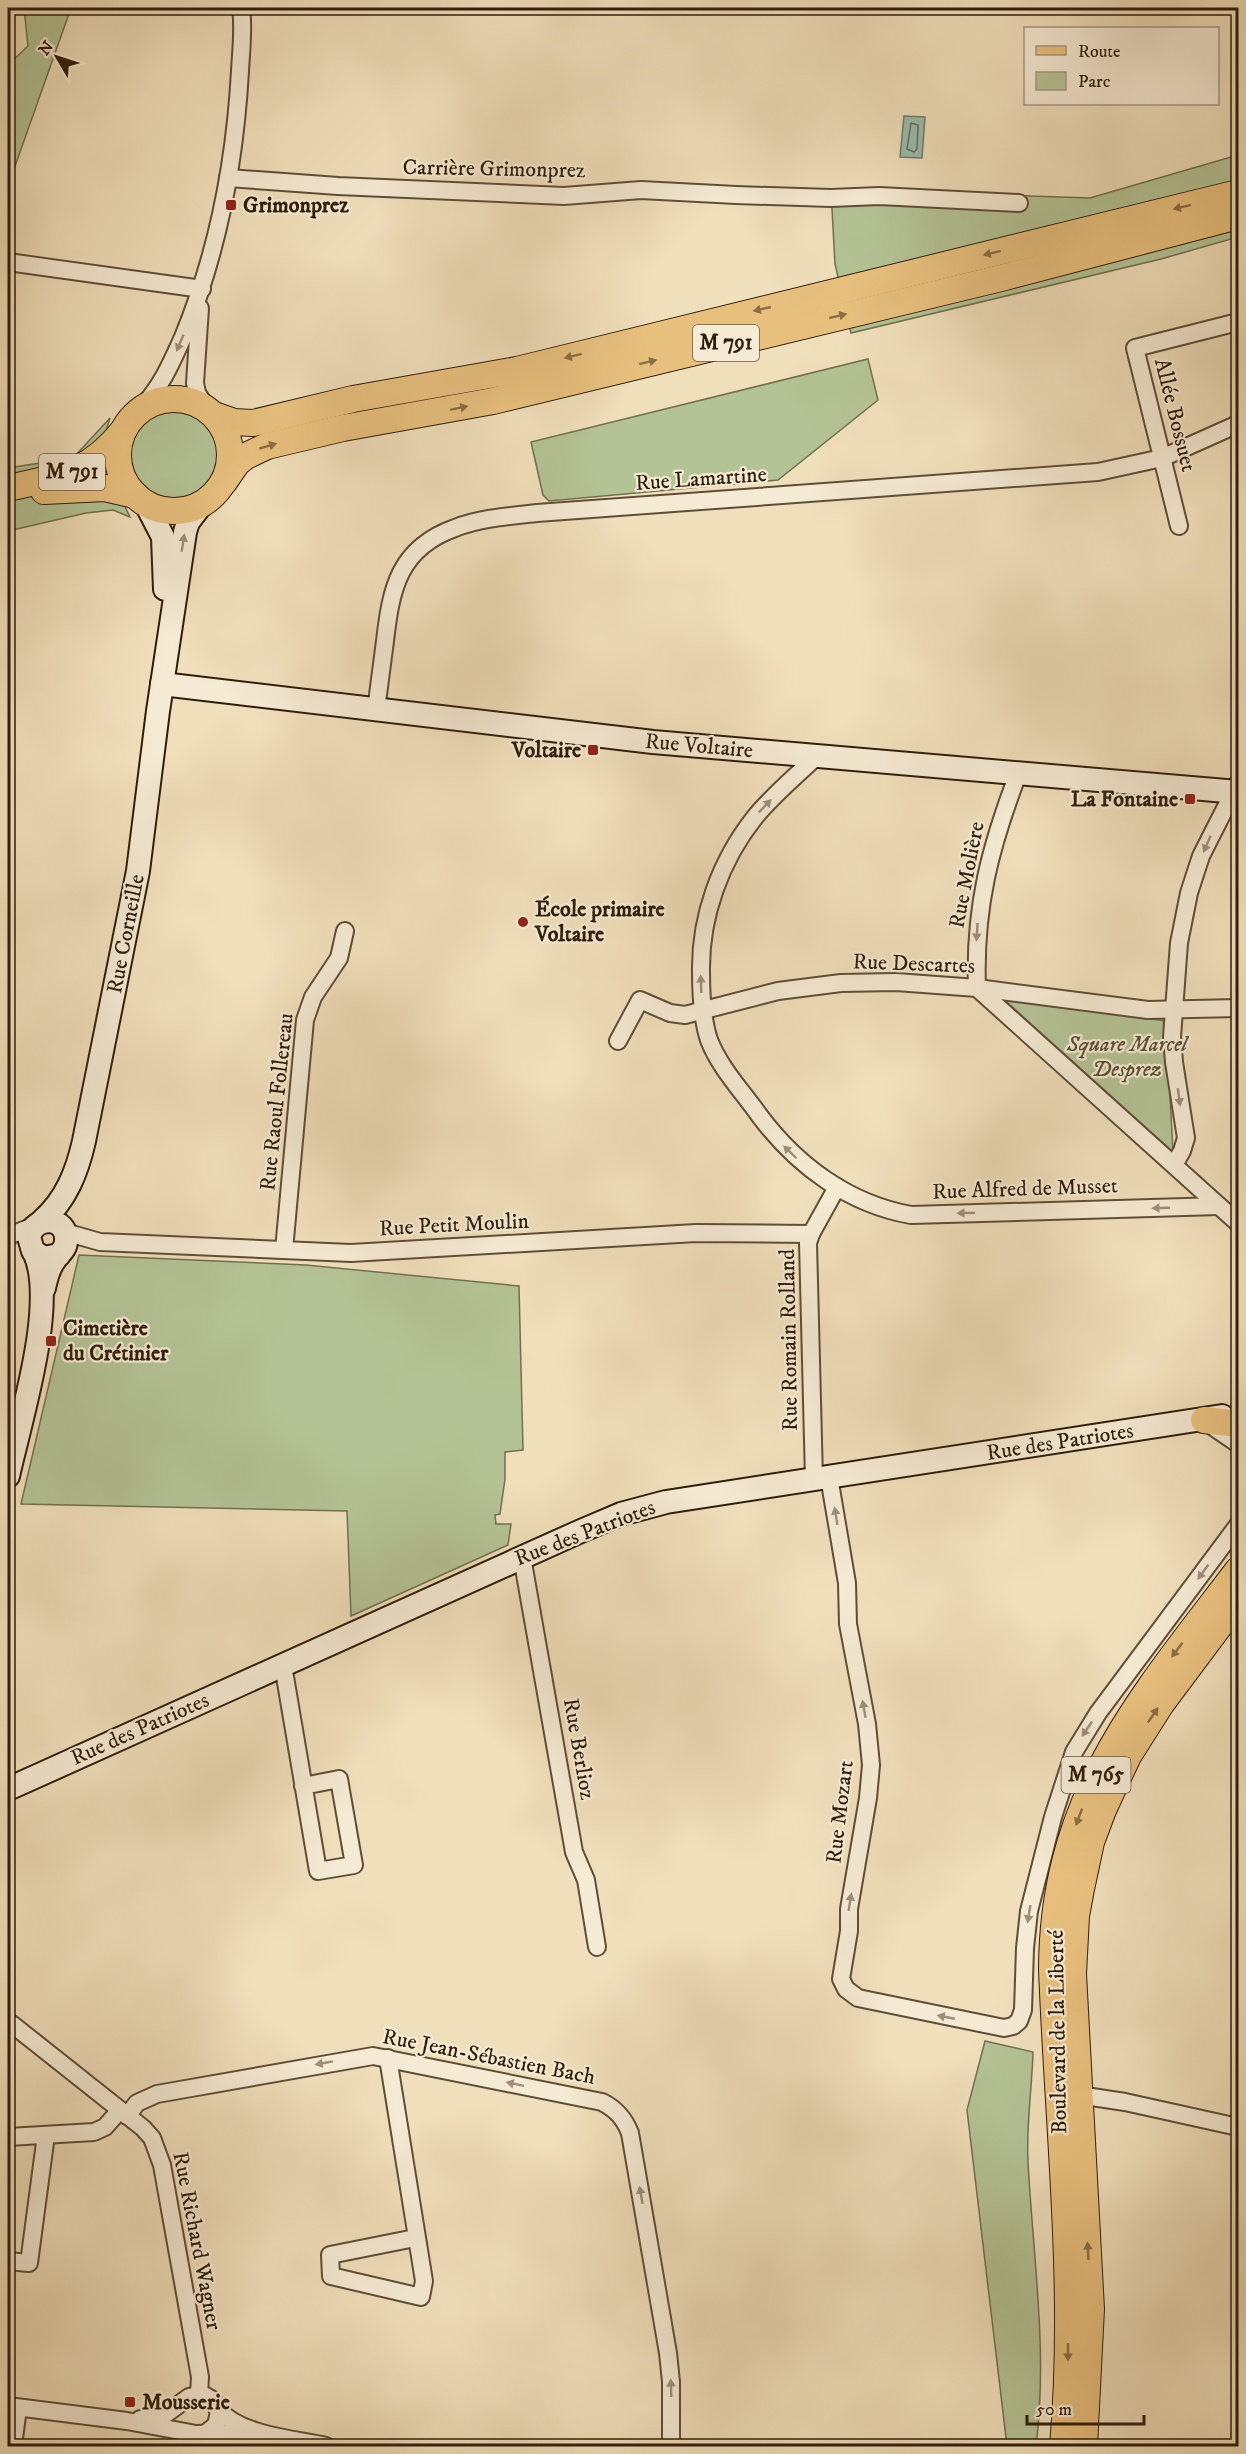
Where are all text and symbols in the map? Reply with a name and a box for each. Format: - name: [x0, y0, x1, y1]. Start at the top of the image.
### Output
- north arrow: [27, 27, 87, 87]
- legend: [1024, 27, 1219, 105]
- text: N: [34, 37, 58, 60]
- text: Route: [1078, 41, 1121, 63]
- text: Parc: [1078, 71, 1111, 93]
- street label: Carrière Grimonprez: [402, 154, 586, 184]
- place label: Grimonprez: [243, 192, 349, 219]
- marker: Grimonprez: [224, 198, 238, 212]
- one-way arrow: [1172, 203, 1191, 212]
- one-way arrow: [983, 249, 1001, 259]
- one-way arrow: [753, 305, 771, 315]
- one-way arrow: [829, 311, 847, 321]
- road number: M 791: [693, 325, 759, 361]
- one-way arrow: [175, 335, 185, 353]
- one-way arrow: [563, 352, 582, 362]
- street label: Allée Bossuet: [1148, 355, 1202, 475]
- one-way arrow: [639, 357, 658, 367]
- one-way arrow: [449, 403, 468, 412]
- one-way arrow: [259, 441, 277, 450]
- road number: M 791: [39, 454, 105, 490]
- street label: Rue Lamartine: [634, 461, 768, 497]
- one-way arrow: [179, 533, 188, 552]
- street label: Rue Voltaire: [644, 728, 754, 764]
- place label: Voltaire: [511, 737, 581, 764]
- marker: Voltaire: [586, 743, 600, 757]
- place label: La Fontaine: [1071, 786, 1178, 813]
- marker: La Fontaine: [1183, 792, 1197, 806]
- one-way arrow: [758, 799, 772, 813]
- street label: Rue Molière: [943, 819, 991, 931]
- one-way arrow: [1202, 835, 1211, 853]
- street label: Rue Corneille: [101, 872, 151, 996]
- place label: École primaire Voltaire: [534, 895, 665, 948]
- marker: École primaire Voltaire: [516, 915, 530, 929]
- one-way arrow: [972, 922, 982, 941]
- street label: Rue Descartes: [852, 948, 976, 980]
- one-way arrow: [697, 975, 706, 994]
- street label: Rue Raoul Follereau: [254, 1012, 300, 1192]
- park label: Square Marcel Desprez: [1066, 1031, 1190, 1083]
- one-way arrow: [1175, 1088, 1184, 1107]
- one-way arrow: [783, 1145, 798, 1159]
- street label: Rue Alfred de Musset: [932, 1172, 1118, 1206]
- one-way arrow: [1151, 1203, 1170, 1212]
- street label: Rue Petit Moulin: [378, 1208, 530, 1242]
- one-way arrow: [956, 1209, 975, 1218]
- street label: Rue Romain Rolland: [774, 1249, 804, 1431]
- place label: Cimetière du Crétinier: [63, 1315, 169, 1367]
- marker: Cimetière du Crétinier: [44, 1334, 58, 1348]
- street label: Rue des Patriotes: [985, 1417, 1135, 1467]
- street label: Rue des Patriotes: [511, 1494, 659, 1572]
- one-way arrow: [831, 1507, 840, 1526]
- one-way arrow: [1198, 1565, 1210, 1580]
- one-way arrow: [1171, 1642, 1184, 1658]
- street label: Rue des Patriotes: [67, 1686, 213, 1772]
- street label: Rue Berlioz: [557, 1696, 601, 1802]
- one-way arrow: [859, 1699, 868, 1718]
- one-way arrow: [1148, 1706, 1159, 1723]
- one-way arrow: [1082, 1721, 1093, 1737]
- road number: M 765: [1062, 1757, 1130, 1793]
- street label: Rue Mozart: [820, 1759, 860, 1865]
- one-way arrow: [1073, 1808, 1083, 1826]
- one-way arrow: [846, 1892, 855, 1911]
- one-way arrow: [1024, 1905, 1033, 1924]
- street label: Boulevard de la Liberté: [1043, 1930, 1073, 2134]
- one-way arrow: [937, 2012, 956, 2021]
- street label: Rue Jean-Sébastien Bach: [380, 2023, 598, 2091]
- one-way arrow: [314, 2059, 333, 2068]
- one-way arrow: [506, 2079, 525, 2088]
- street label: Rue Richard Wagner: [166, 2150, 228, 2333]
- one-way arrow: [636, 2186, 645, 2205]
- one-way arrow: [1083, 2241, 1093, 2260]
- one-way arrow: [1063, 2343, 1073, 2362]
- one-way arrow: [666, 2379, 675, 2398]
- scale bar: [1027, 2388, 1144, 2426]
- place label: Mousserie: [142, 2389, 230, 2416]
- marker: Mousserie: [123, 2395, 137, 2409]
- text: 50 m: [1036, 2399, 1072, 2421]

